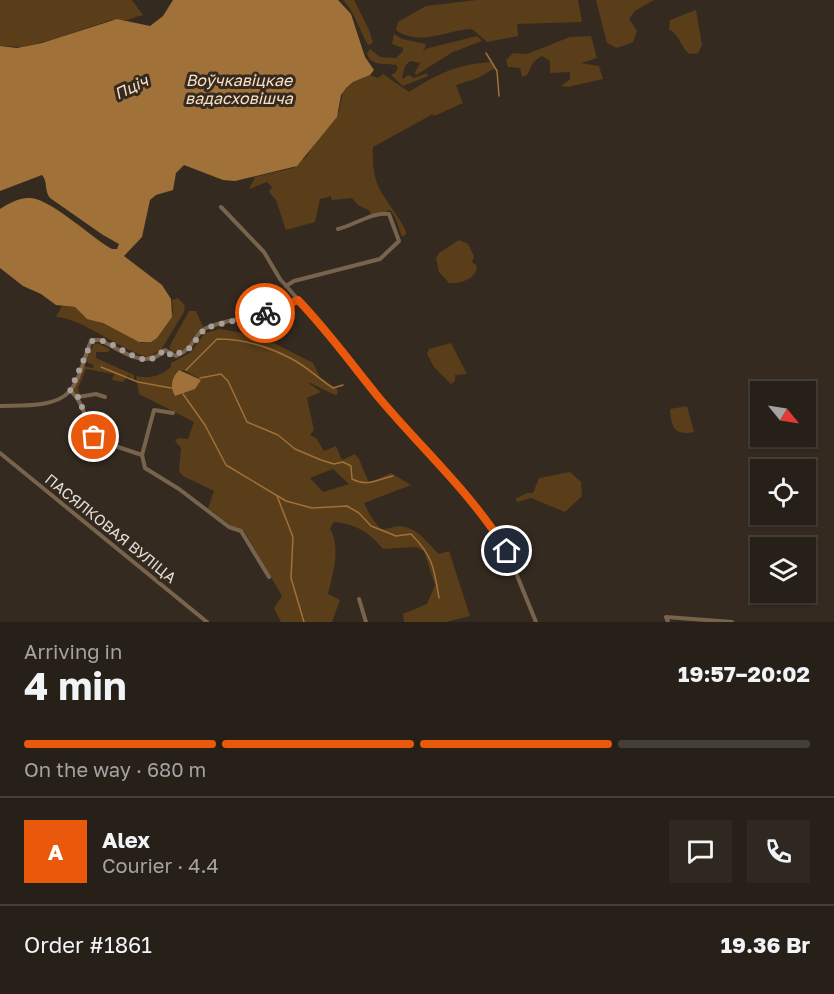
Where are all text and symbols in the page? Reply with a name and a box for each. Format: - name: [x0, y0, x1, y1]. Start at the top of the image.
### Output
- water label: Пціч: [111, 70, 152, 104]
- water label: Воўчкавіцкае вадасховішча: [185, 70, 294, 108]
- courier: [235, 283, 295, 343]
- icon: bike: [249, 297, 282, 330]
- north arrow: [750, 381, 816, 447]
- map controls: [750, 381, 816, 603]
- pin: [68, 411, 119, 462]
- icon: bag: [77, 420, 110, 453]
- button: locate: [750, 459, 816, 525]
- street label: ПАСЯЛКОВАЯ ВУЛІЦА: [42, 470, 180, 586]
- pin: [481, 525, 532, 576]
- icon: home: [490, 534, 523, 567]
- button: layers: [750, 537, 816, 603]
- text: Arriving in: [24, 639, 122, 663]
- text: 19:57–20:02: [678, 660, 810, 687]
- text: 4 min: [24, 662, 127, 709]
- text: On the way · 680 m: [24, 757, 206, 781]
- button: chat: [669, 820, 732, 883]
- button: phone: [747, 820, 810, 883]
- text: Alex: [102, 826, 150, 853]
- text: A: [48, 838, 63, 865]
- text: Courier · 4.4: [102, 853, 219, 877]
- text: Order #1861: [24, 931, 152, 958]
- text: 19.36 Br: [721, 931, 810, 958]

